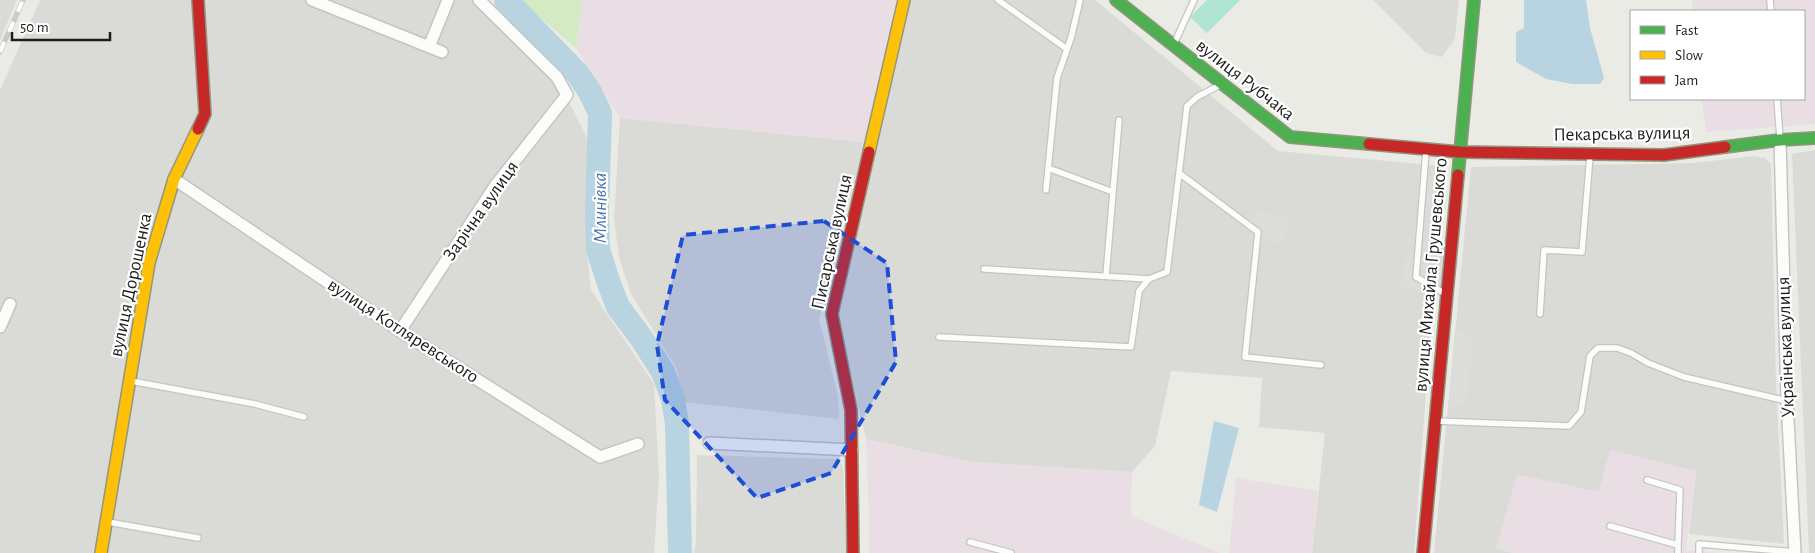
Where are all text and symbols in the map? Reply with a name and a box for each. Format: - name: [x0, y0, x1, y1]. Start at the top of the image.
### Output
- scale bar: [12, 10, 110, 42]
- legend: [1630, 10, 1805, 100]
- text: 50 m: [20, 20, 49, 35]
- text: Fast: [1675, 23, 1699, 38]
- street label: вулиця Рубчака: [1192, 36, 1298, 124]
- text: Slow: [1675, 48, 1703, 63]
- text: Jam: [1675, 73, 1698, 88]
- street label: Пекарська вулиця: [1553, 123, 1691, 145]
- street label: вулиця Михайла Грушевського: [1411, 157, 1451, 393]
- street label: Зарічна вулиця: [440, 158, 522, 264]
- water label: Млинівка: [590, 173, 610, 243]
- street label: Писарська вулиця: [808, 173, 856, 311]
- street label: вулиця Дорошенка: [106, 211, 156, 359]
- street label: вулиця Котляревського: [324, 275, 482, 387]
- street label: Українська вулиця: [1774, 276, 1798, 418]

